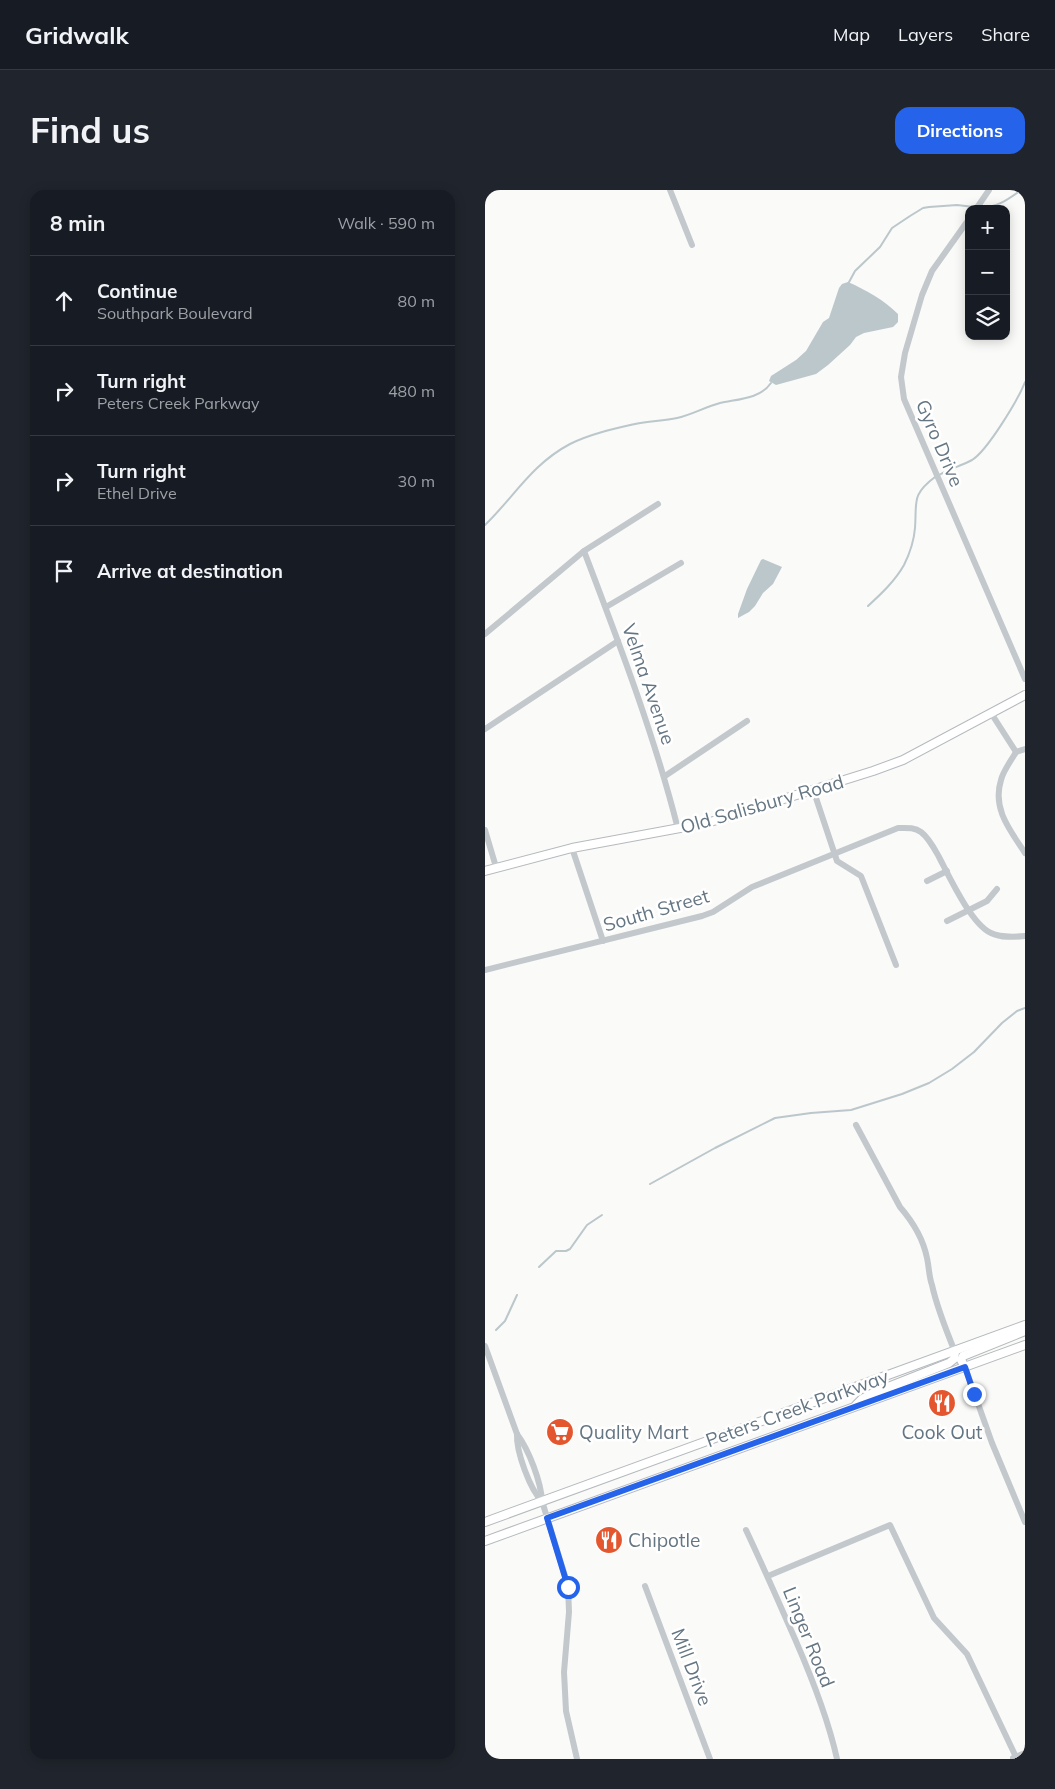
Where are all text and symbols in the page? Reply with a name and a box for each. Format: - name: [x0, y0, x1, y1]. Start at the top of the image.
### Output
- text: Gridwalk: [25, 20, 129, 50]
- text: Map: [833, 23, 870, 46]
- text: Layers: [898, 23, 953, 46]
- text: Share: [981, 23, 1030, 46]
- button: Directions: [895, 107, 1025, 154]
- text: Find us: [30, 108, 150, 152]
- map controls: [965, 205, 1010, 340]
- button: +: [965, 205, 1010, 250]
- text: 8 min: [50, 210, 105, 236]
- text: Walk · 590 m: [337, 213, 435, 233]
- button: −: [965, 250, 1010, 295]
- text: Continue: [97, 279, 177, 303]
- icon: ahead: [50, 287, 78, 315]
- text: 80 m: [398, 291, 435, 311]
- button: layers: [965, 295, 1010, 340]
- text: Southpark Boulevard: [97, 303, 253, 323]
- text: Turn right: [97, 369, 186, 393]
- icon: right: [50, 377, 78, 405]
- text: 480 m: [388, 381, 435, 401]
- text: Peters Creek Parkway: [97, 393, 259, 413]
- street label: Gyro Drive: [911, 396, 969, 490]
- text: Turn right: [97, 459, 186, 483]
- icon: right: [50, 467, 78, 495]
- text: 30 m: [398, 471, 435, 491]
- text: Ethel Drive: [97, 483, 177, 503]
- icon: arrive: [50, 557, 78, 585]
- text: Arrive at destination: [97, 559, 283, 583]
- street label: Velma Avenue: [617, 620, 681, 748]
- street label: Old Salisbury Road: [678, 769, 846, 839]
- street label: South Street: [600, 883, 712, 937]
- street label: Peters Creek Parkway: [702, 1364, 892, 1452]
- route end: [963, 1383, 986, 1406]
- restaurant icon: Cook Out: [927, 1388, 957, 1418]
- supermarket icon: Quality Mart: [545, 1417, 575, 1447]
- place label: Quality Mart: [579, 1420, 689, 1444]
- place label: Cook Out: [901, 1420, 983, 1444]
- restaurant icon: Chipotle: [594, 1525, 624, 1555]
- place label: Chipotle: [628, 1528, 700, 1552]
- route start: [557, 1576, 580, 1599]
- street label: Linger Road: [778, 1583, 840, 1691]
- street label: Mill Drive: [666, 1625, 718, 1709]

